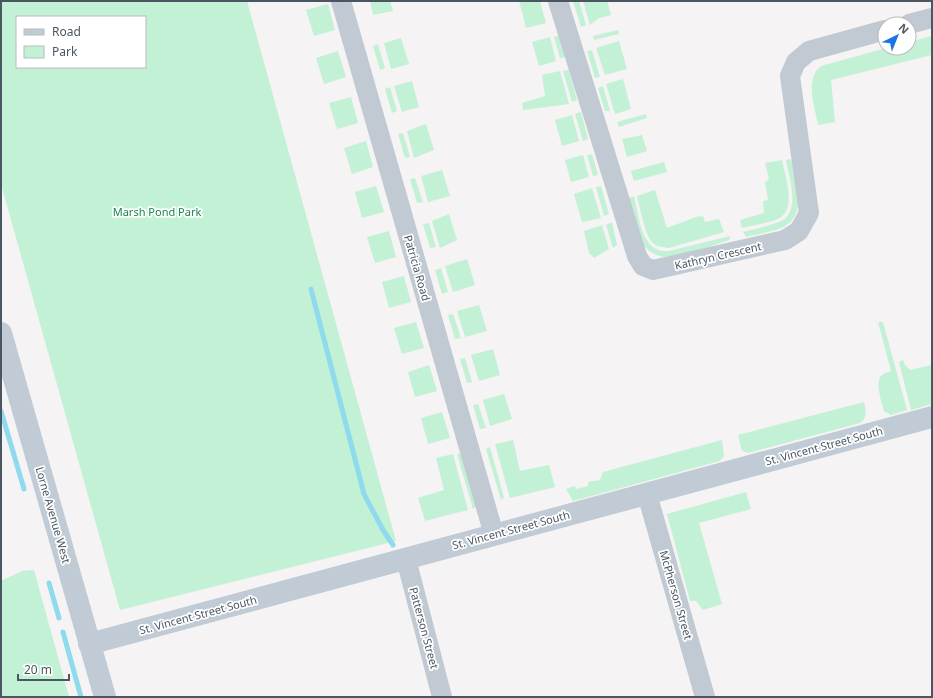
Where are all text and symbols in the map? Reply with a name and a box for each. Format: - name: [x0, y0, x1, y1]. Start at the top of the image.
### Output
- legend: [16, 16, 146, 68]
- north arrow: [877, 16, 917, 56]
- text: N: [896, 20, 913, 37]
- text: Road: [52, 23, 81, 40]
- text: Park: [52, 43, 78, 60]
- park label: Marsh Pond Park: [113, 204, 201, 219]
- street label: Patricia Road: [401, 233, 434, 302]
- street label: Kathryn Crescent: [673, 238, 763, 273]
- street label: St. Vincent Street South: [763, 423, 884, 468]
- street label: Lorne Avenue West: [33, 465, 74, 565]
- street label: St. Vincent Street South: [450, 507, 571, 552]
- street label: McPherson Street: [657, 549, 696, 641]
- street label: Patterson Street: [406, 585, 443, 670]
- street label: St. Vincent Street South: [137, 592, 258, 637]
- scale bar: [18, 656, 69, 682]
- text: 20 m: [24, 661, 52, 678]

